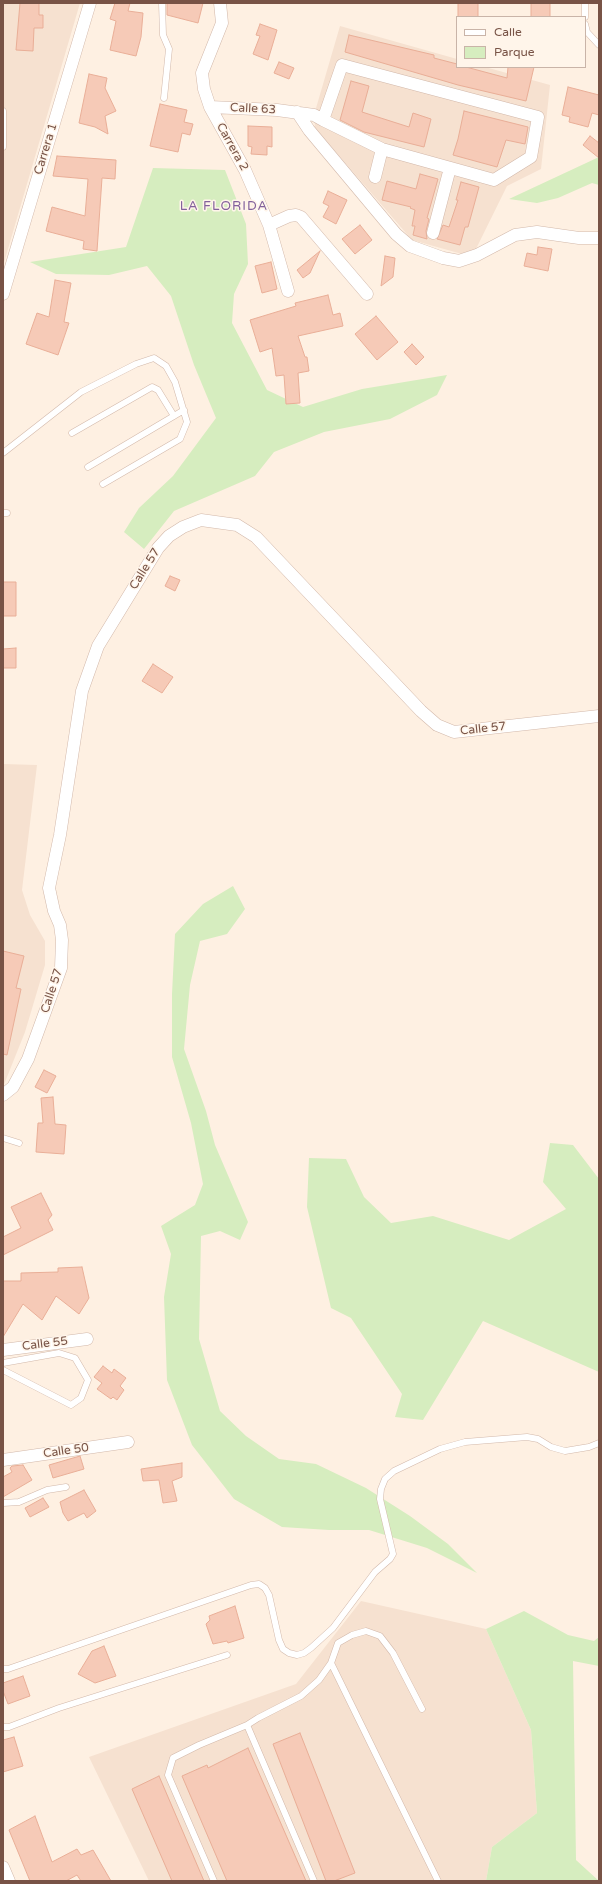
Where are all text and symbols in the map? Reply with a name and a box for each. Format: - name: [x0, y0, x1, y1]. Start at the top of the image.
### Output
- legend: [456, 16, 586, 68]
- text: Calle: [494, 25, 522, 39]
- text: Parque: [494, 45, 535, 59]
- street label: Calle 63: [230, 101, 276, 117]
- street label: Carrera 2: [213, 120, 251, 174]
- street label: Carrera 1: [31, 122, 61, 176]
- district label: LA FLORIDA: [180, 199, 268, 215]
- street label: Calle 57: [127, 546, 163, 592]
- street label: Calle 57: [459, 719, 507, 739]
- street label: Calle 57: [38, 967, 66, 1015]
- street label: Calle 55: [21, 1334, 69, 1354]
- street label: Calle 50: [42, 1441, 90, 1461]

